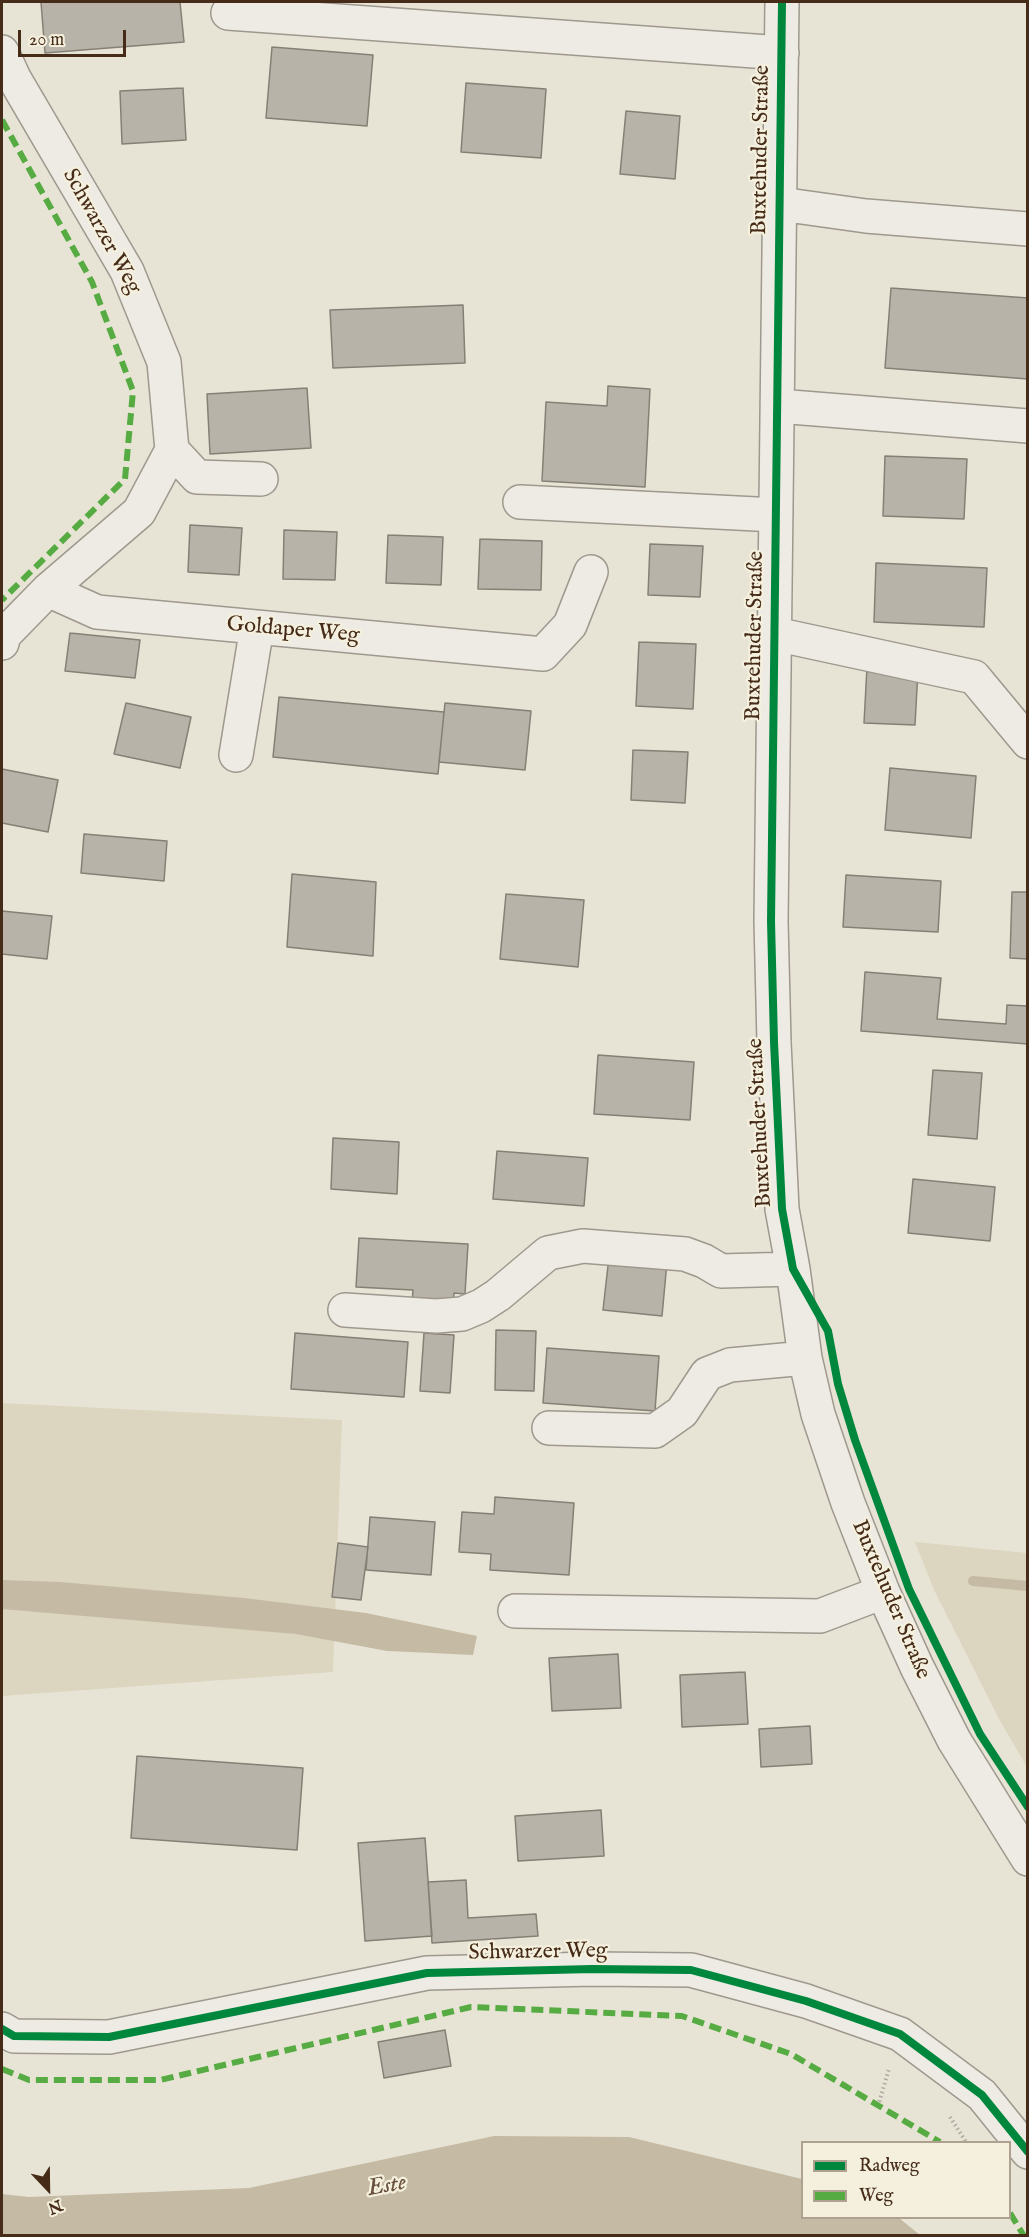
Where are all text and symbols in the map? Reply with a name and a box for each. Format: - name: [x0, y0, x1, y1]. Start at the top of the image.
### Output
- scale bar: [21, 18, 129, 56]
- text: 20 m: [29, 29, 64, 52]
- street label: Buxtehuder Straße: [747, 65, 777, 235]
- street label: Schwarzer Weg: [56, 165, 146, 299]
- street label: Buxtehuder Straße: [741, 551, 771, 721]
- street label: Goldaper Weg: [225, 612, 361, 650]
- street label: Buxtehuder Straße: [743, 1037, 779, 1209]
- street label: Buxtehuder Straße: [845, 1517, 935, 1683]
- street label: Schwarzer Weg: [468, 1939, 608, 1967]
- legend: [801, 2141, 1011, 2219]
- text: Radweg: [859, 2155, 920, 2178]
- north arrow: [18, 2159, 78, 2219]
- water label: Este: [365, 2169, 409, 2205]
- text: Weg: [859, 2185, 893, 2208]
- text: N: [45, 2194, 65, 2218]

